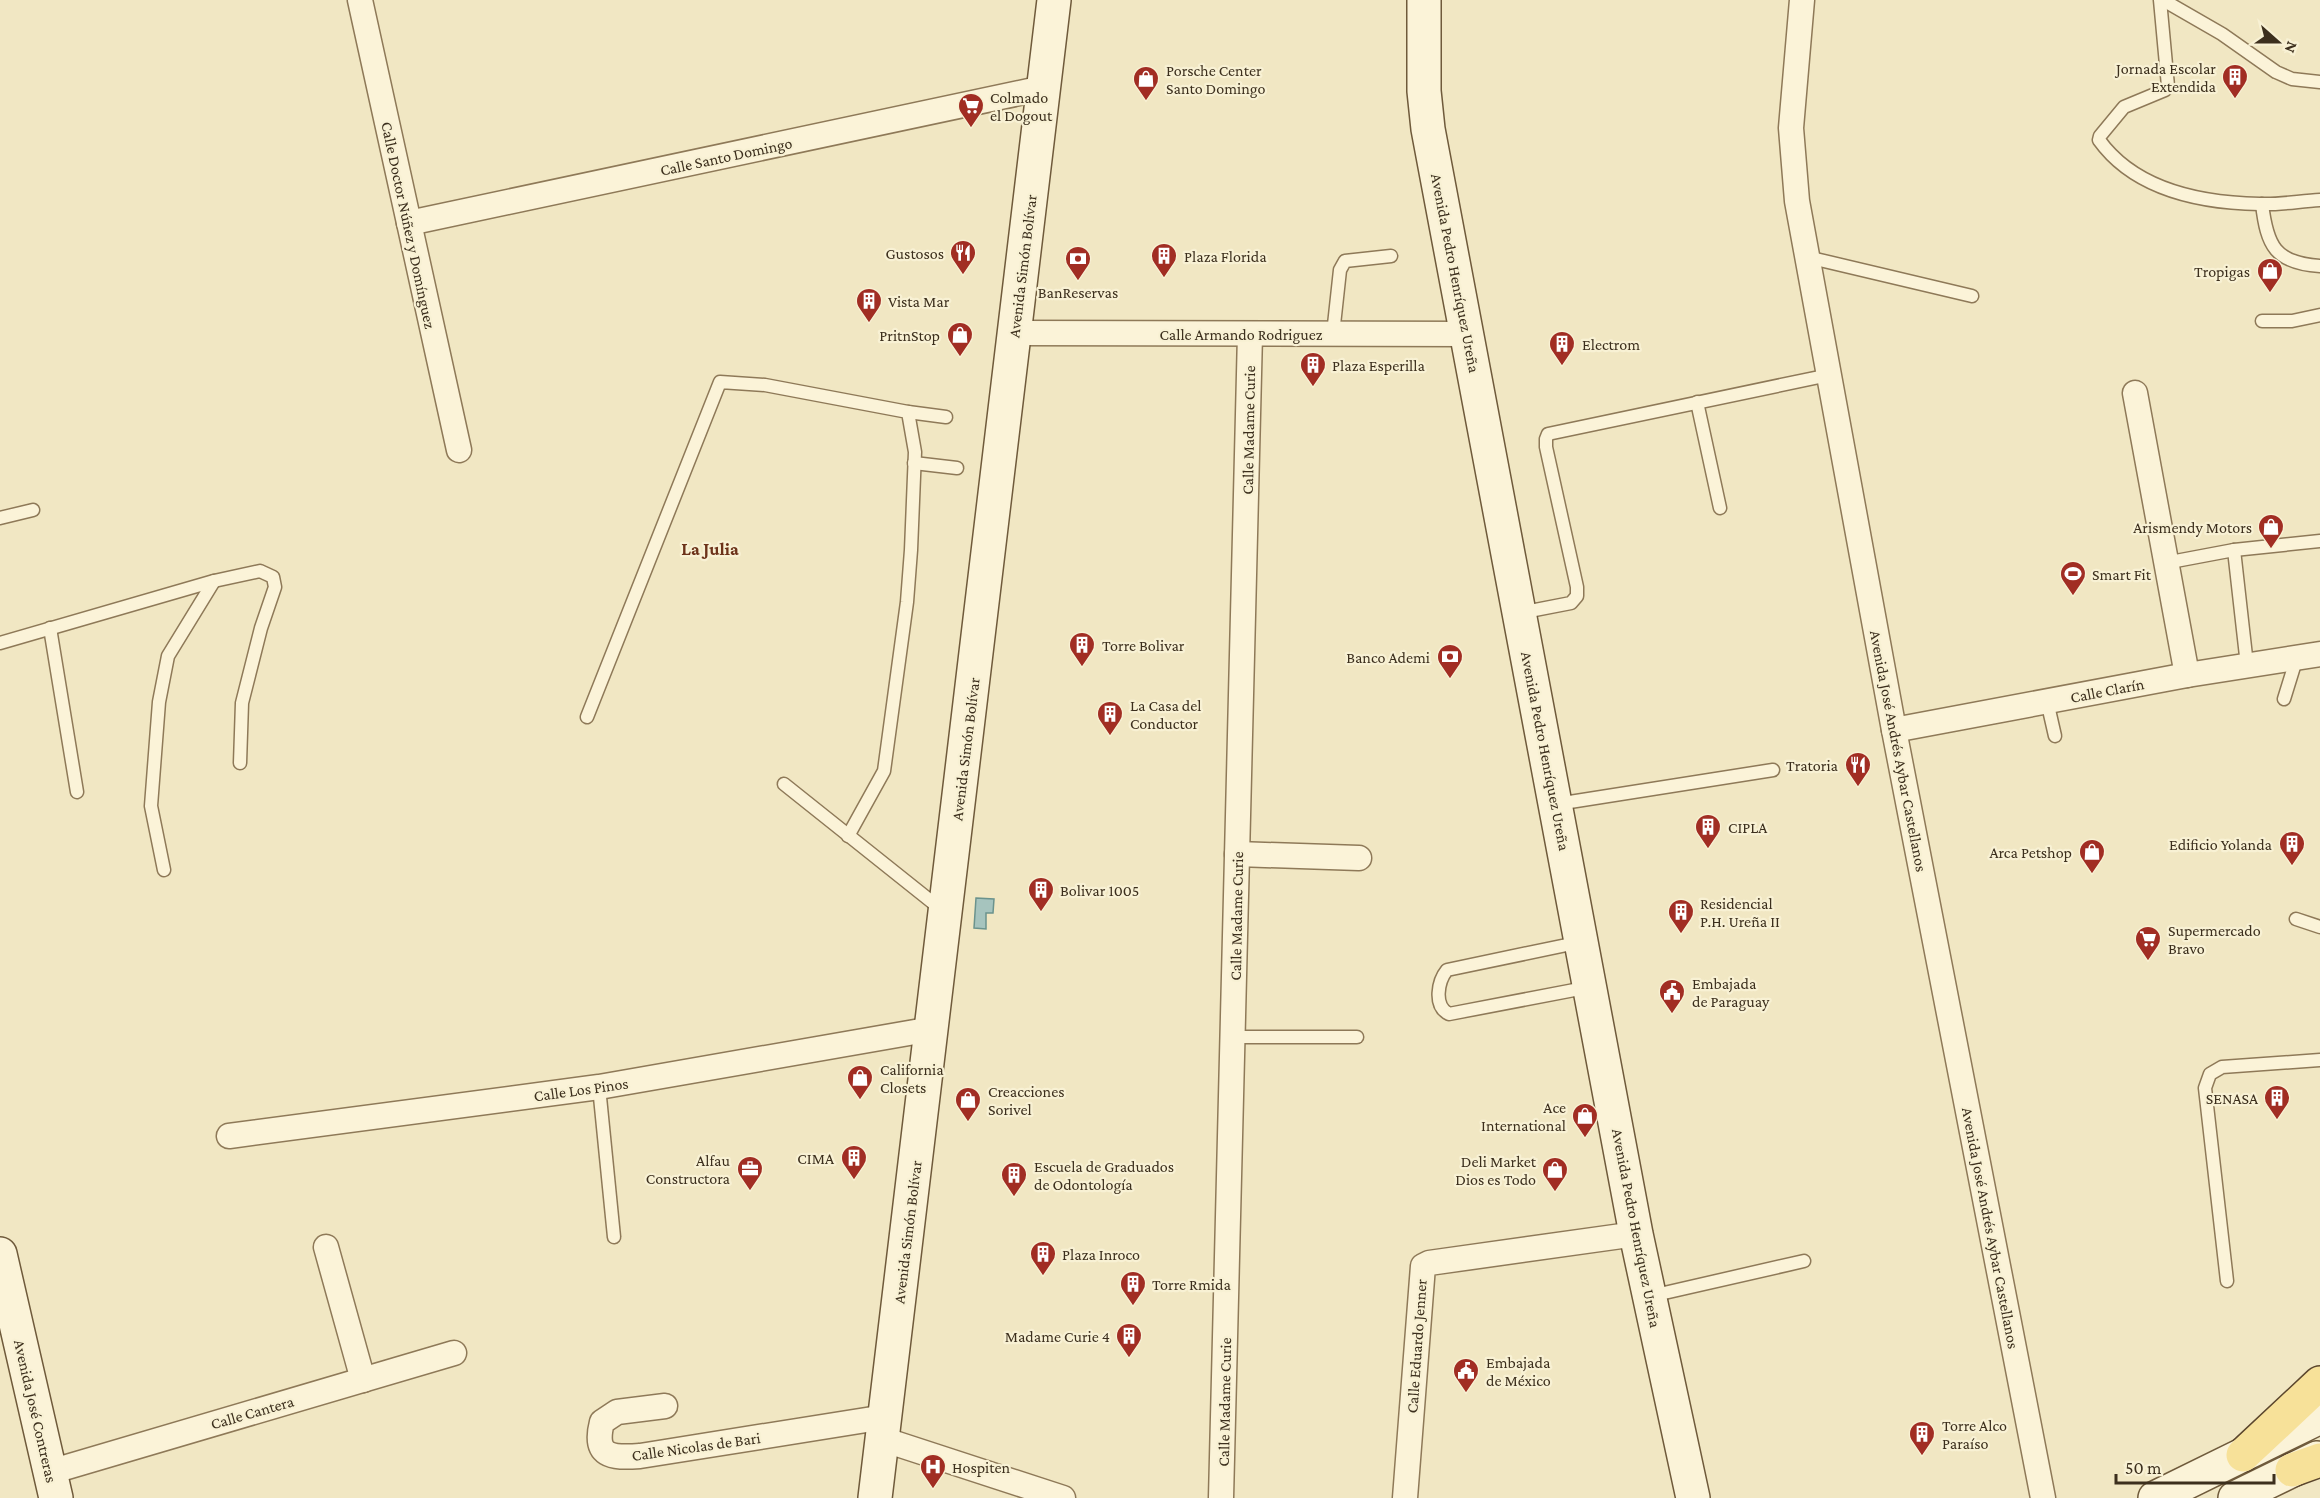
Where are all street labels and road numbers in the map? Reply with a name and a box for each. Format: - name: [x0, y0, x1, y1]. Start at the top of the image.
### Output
- street label: Calle Doctor Núñez y Domínguez: [377, 120, 439, 331]
- street label: Calle Santo Domingo: [658, 134, 794, 180]
- street label: Avenida Pedro Henríquez Ureña: [1427, 172, 1483, 375]
- street label: Avenida Simón Bolívar: [1005, 193, 1040, 339]
- street label: Calle Armando Rodriguez: [1159, 326, 1323, 344]
- street label: Calle Madame Curie: [1239, 365, 1258, 495]
- street label: Avenida José Andrés Aybar Castellanos: [1866, 629, 1930, 873]
- street label: Avenida Pedro Henríquez Ureña: [1517, 650, 1573, 853]
- street label: Calle Clarín: [2069, 675, 2146, 706]
- street label: Avenida Simón Bolívar: [948, 676, 983, 822]
- street label: Calle Madame Curie: [1227, 851, 1246, 981]
- street label: Calle Los Pinos: [533, 1074, 630, 1105]
- street label: Avenida José Andrés Aybar Castellanos: [1958, 1106, 2022, 1350]
- street label: Avenida Pedro Henríquez Ureña: [1608, 1127, 1664, 1330]
- street label: Avenida Simón Bolívar: [890, 1159, 925, 1305]
- street label: Calle Eduardo Jenner: [1403, 1278, 1431, 1414]
- street label: Calle Madame Curie: [1215, 1337, 1234, 1467]
- street label: Avenida José Contreras: [10, 1338, 60, 1484]
- street label: Calle Cantera: [209, 1392, 296, 1432]
- street label: Calle Nicolas de Bari: [631, 1429, 762, 1464]

